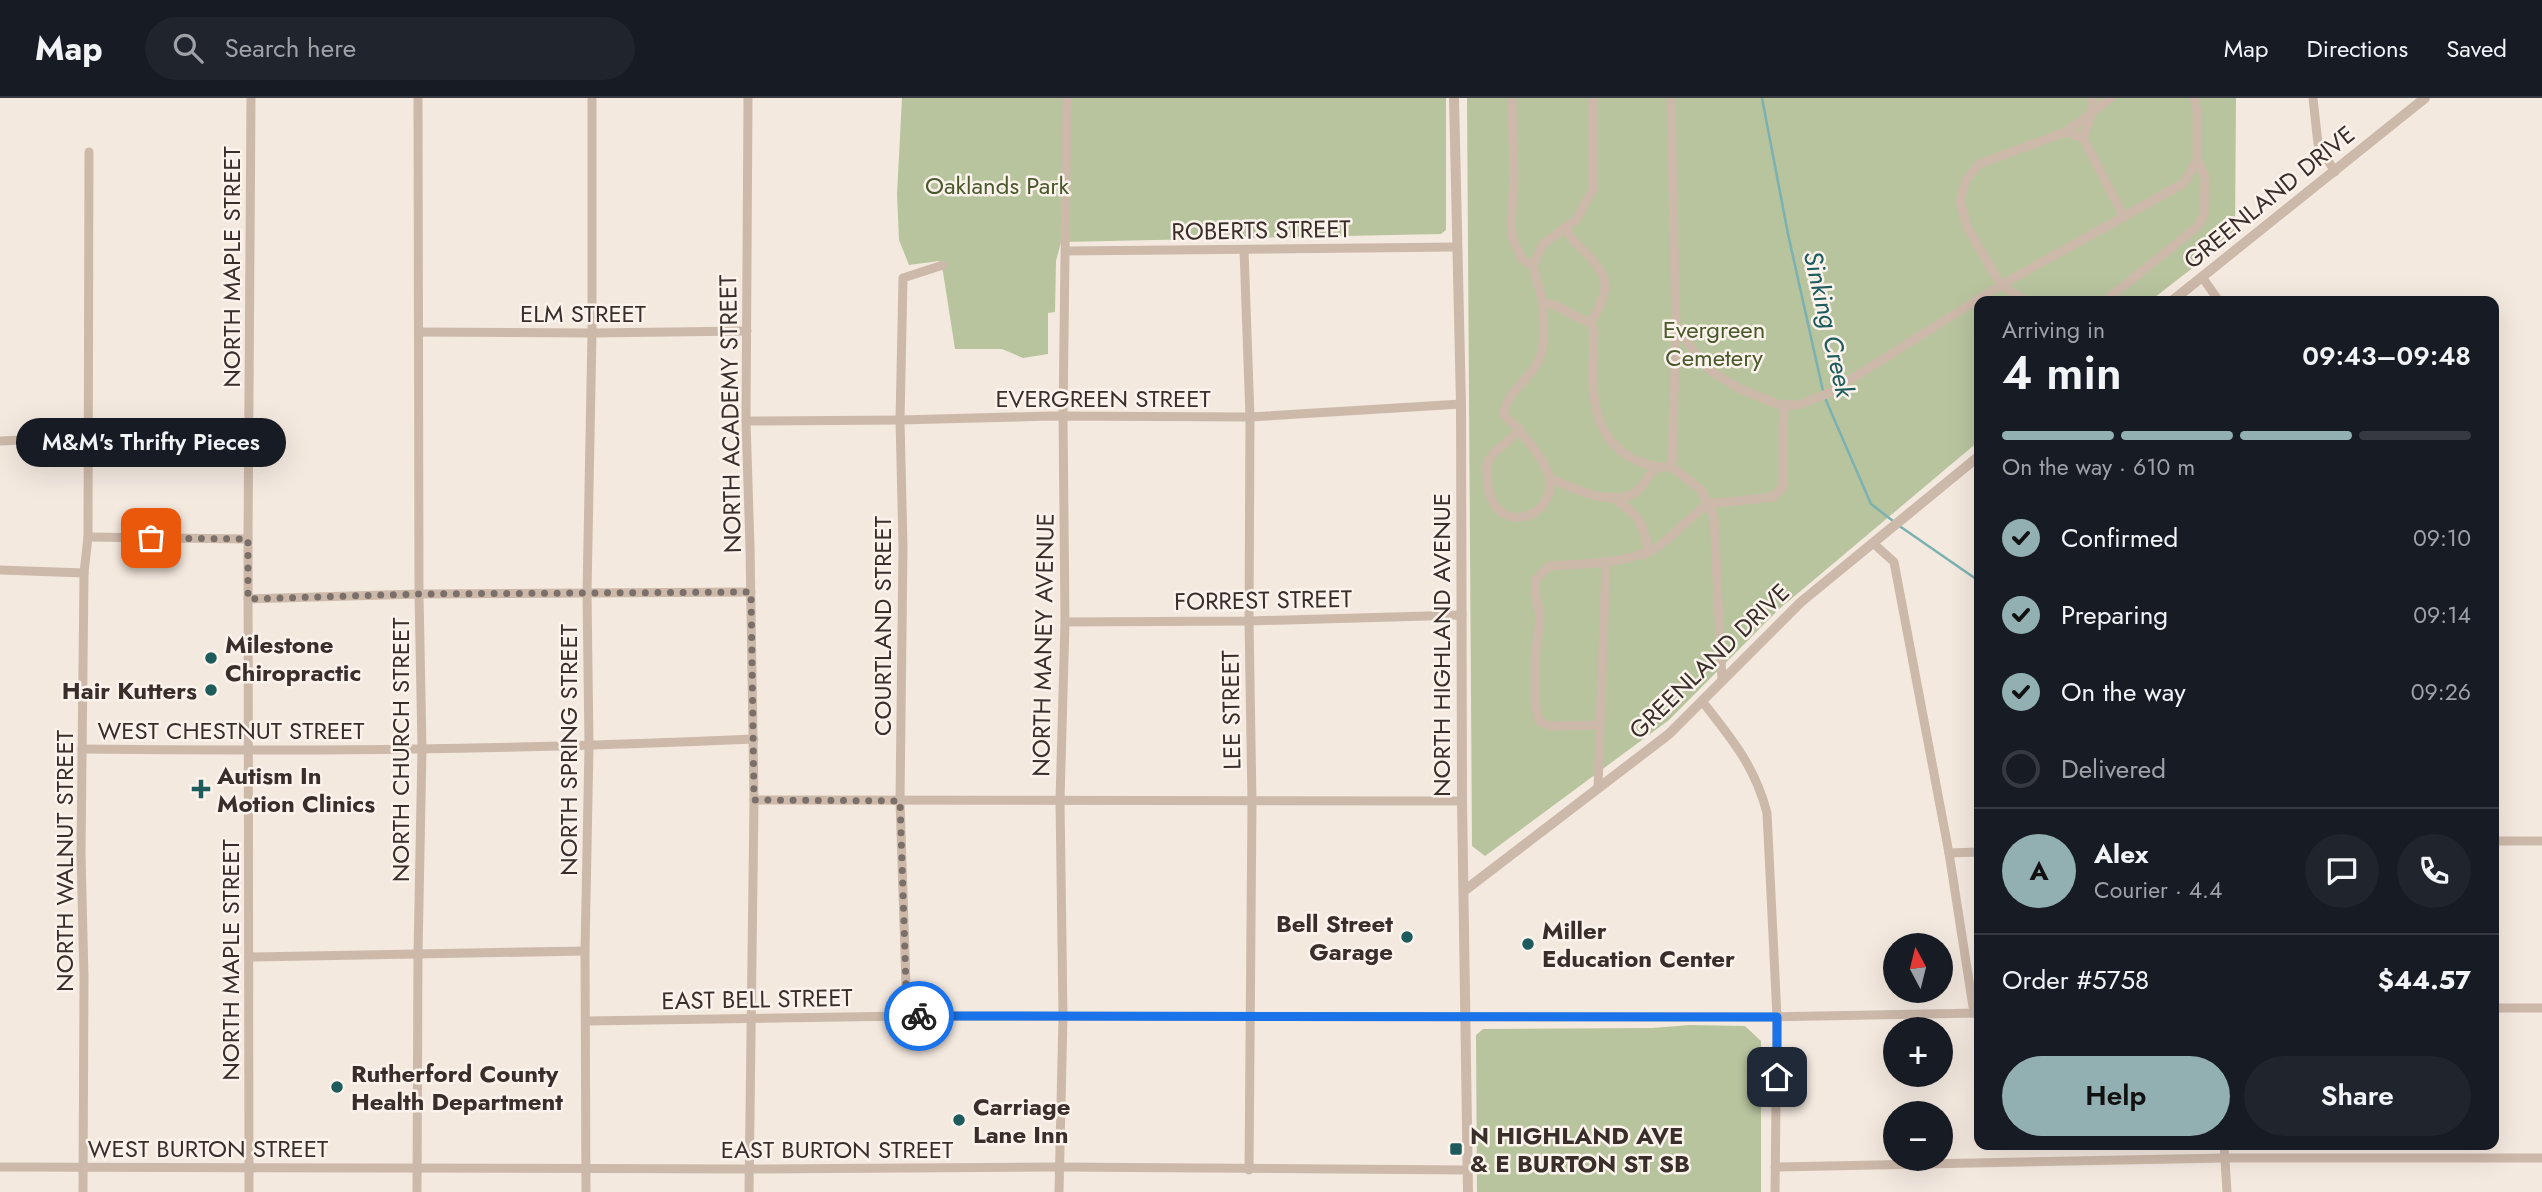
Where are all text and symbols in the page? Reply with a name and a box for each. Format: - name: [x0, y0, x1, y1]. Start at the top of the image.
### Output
- search box: [145, 17, 635, 80]
- text: Map: [35, 25, 103, 72]
- icon: search: [169, 29, 207, 67]
- text: Search here: [225, 29, 356, 67]
- text: Map: [2224, 31, 2269, 66]
- text: Directions: [2307, 31, 2408, 66]
- text: Saved: [2446, 31, 2507, 66]
- street label: GREENLAND DRIVE: [2176, 117, 2362, 277]
- street label: NORTH MAPLE STREET: [214, 146, 249, 388]
- park label: Oaklands Park: [925, 168, 1069, 203]
- street label: ROBERTS STREET: [1171, 211, 1351, 249]
- water label: Sinking Creek: [1794, 247, 1865, 403]
- street label: NORTH ACADEMY STREET: [710, 274, 750, 554]
- street label: ELM STREET: [520, 296, 646, 331]
- park label: Evergreen Cemetery: [1663, 312, 1765, 375]
- text: Arriving in: [2002, 313, 2105, 347]
- text: 09:43–09:48: [2302, 337, 2471, 375]
- text: 4 min: [2002, 340, 2122, 406]
- street label: EVERGREEN STREET: [995, 381, 1211, 416]
- callout: M&M's Thrifty Pieces: [16, 419, 286, 468]
- text: M&M's Thrifty Pieces: [42, 425, 260, 459]
- text: On the way · 610 m: [2002, 450, 2195, 484]
- street label: NORTH HIGHLAND AVENUE: [1424, 493, 1459, 797]
- pin: [121, 508, 181, 568]
- street label: NORTH MANEY AVENUE: [1023, 513, 1063, 777]
- street label: COURTLAND STREET: [865, 516, 900, 736]
- icon: bag: [132, 519, 170, 557]
- icon: check: [2002, 519, 2040, 557]
- text: Confirmed: [2061, 519, 2178, 557]
- text: 09:10: [2413, 521, 2471, 555]
- street label: GREENLAND DRIVE: [1621, 575, 1797, 747]
- street label: FORREST STREET: [1174, 581, 1352, 619]
- icon: check: [2002, 596, 2040, 634]
- text: Preparing: [2061, 596, 2168, 634]
- text: 09:14: [2413, 598, 2471, 632]
- street label: NORTH CHURCH STREET: [383, 618, 418, 882]
- street label: NORTH SPRING STREET: [551, 624, 586, 876]
- place label: Milestone Chiropractic: [225, 627, 361, 690]
- marker: Milestone Chiropractic: [203, 650, 219, 666]
- street label: LEE STREET: [1212, 650, 1250, 770]
- place label: Hair Kutters: [62, 673, 197, 708]
- icon: check: [2002, 673, 2040, 711]
- text: On the way: [2061, 673, 2186, 711]
- text: 09:26: [2411, 675, 2471, 709]
- marker: Hair Kutters: [203, 682, 219, 698]
- street label: WEST CHESTNUT STREET: [98, 713, 364, 748]
- street label: NORTH WALNUT STREET: [47, 730, 82, 992]
- text: Delivered: [2061, 750, 2166, 788]
- place label: Autism In Motion Clinics: [216, 758, 375, 821]
- marker: Autism In Motion Clinics: [191, 779, 211, 799]
- button: chat: [2305, 834, 2379, 908]
- button: phone: [2397, 834, 2471, 908]
- text: Alex: [2094, 835, 2148, 873]
- street label: NORTH MAPLE STREET: [213, 839, 248, 1081]
- text: A: [2029, 852, 2049, 890]
- text: Courier · 4.4: [2094, 873, 2222, 907]
- place label: Bell Street Garage: [1276, 906, 1393, 969]
- place label: Miller Education Center: [1542, 913, 1735, 976]
- marker: Bell Street Garage: [1399, 929, 1415, 945]
- north arrow: [1883, 933, 1953, 1003]
- map controls: [1883, 933, 1953, 1171]
- marker: Miller Education Center: [1520, 936, 1536, 952]
- text: Order #5758: [2002, 961, 2149, 999]
- text: $44.57: [2378, 961, 2471, 999]
- street label: EAST BELL STREET: [661, 980, 853, 1018]
- courier: [884, 981, 954, 1051]
- icon: bike: [900, 997, 938, 1035]
- button: +: [1883, 1017, 1953, 1087]
- pin: [1747, 1047, 1807, 1107]
- place label: Rutherford County Health Department: [351, 1056, 563, 1119]
- button: Help: [2002, 1056, 2230, 1136]
- button: Share: [2244, 1056, 2471, 1136]
- icon: home: [1758, 1058, 1796, 1096]
- marker: Rutherford County Health Department: [329, 1079, 345, 1095]
- place label: Carriage Lane Inn: [973, 1089, 1070, 1152]
- button: −: [1883, 1101, 1953, 1171]
- marker: Carriage Lane Inn: [951, 1112, 967, 1128]
- place label: N HIGHLAND AVE & E BURTON ST SB: [1470, 1118, 1690, 1181]
- street label: WEST BURTON STREET: [88, 1131, 328, 1166]
- street label: EAST BURTON STREET: [721, 1132, 953, 1167]
- marker: N HIGHLAND AVE & E BURTON ST SB: [1448, 1141, 1464, 1157]

